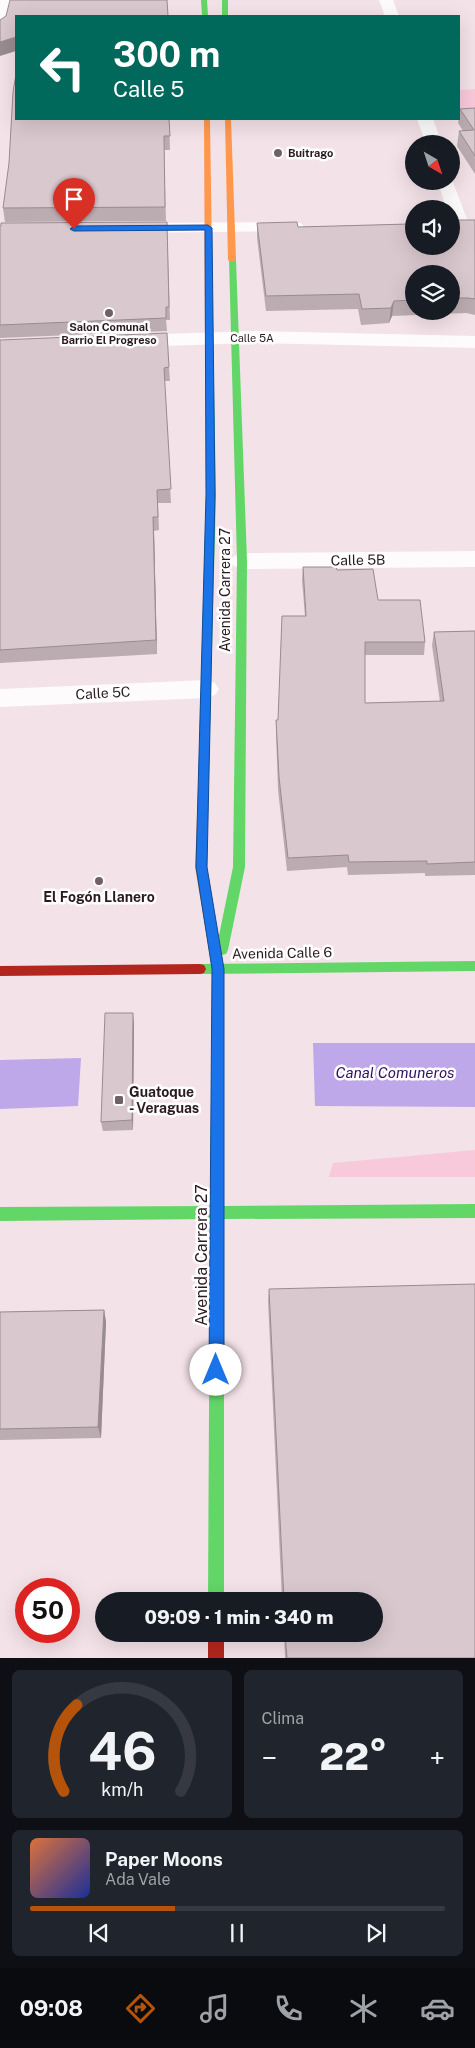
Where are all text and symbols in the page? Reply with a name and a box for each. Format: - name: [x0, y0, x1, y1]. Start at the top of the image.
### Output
- text: 300 m: [113, 34, 220, 75]
- icon: left: [30, 35, 95, 100]
- text: Calle 5: [113, 76, 184, 102]
- north arrow: [405, 135, 460, 190]
- map controls: [405, 135, 460, 320]
- marker: Buitrago: [272, 147, 284, 159]
- place label: Buitrago: [288, 147, 333, 159]
- pin: [53, 178, 95, 229]
- icon: arrive: [60, 185, 88, 213]
- button: sound: [405, 200, 460, 255]
- button: layers: [405, 265, 460, 320]
- marker: Salon Comunal Barrio El Progreso: [103, 307, 115, 319]
- place label: Salon Comunal Barrio El Progreso: [61, 321, 157, 346]
- street label: Calle 5A: [230, 332, 274, 344]
- street label: Avenida Carrera 27: [217, 528, 233, 652]
- street label: Calle 5B: [330, 552, 386, 568]
- street label: Calle 5C: [75, 684, 131, 702]
- marker: El Fogón Llanero: [93, 875, 105, 887]
- place label: El Fogón Llanero: [43, 889, 155, 905]
- street label: Avenida Calle 6: [232, 944, 332, 962]
- water label: Canal Comuneros: [336, 1064, 454, 1081]
- place label: Guatoque - Veraguas: [129, 1084, 199, 1116]
- marker: Guatoque - Veraguas: [113, 1094, 125, 1106]
- street label: Avenida Carrera 27: [192, 1184, 211, 1326]
- position arrow: [189, 1343, 241, 1395]
- speed limit sign: 50: [15, 1578, 80, 1643]
- text: 09:09 · 1 min · 340 m: [145, 1606, 333, 1628]
- text: Clima: [262, 1709, 304, 1728]
- text: 46: [88, 1721, 156, 1782]
- text: 22°: [319, 1734, 387, 1779]
- text: −: [262, 1741, 277, 1774]
- text: +: [429, 1741, 445, 1774]
- text: km/h: [101, 1779, 143, 1800]
- text: Paper Moons: [105, 1848, 223, 1870]
- text: Ada Vale: [105, 1870, 170, 1889]
- icon: previous: [85, 1919, 113, 1947]
- icon: pause: [223, 1919, 251, 1947]
- icon: next: [362, 1919, 390, 1947]
- icon: directions: [123, 1991, 158, 2026]
- icon: music: [197, 1991, 232, 2026]
- icon: phone: [271, 1991, 306, 2026]
- icon: climate: [346, 1991, 381, 2026]
- icon: car: [420, 1991, 455, 2026]
- text: 09:08: [20, 1995, 83, 2021]

